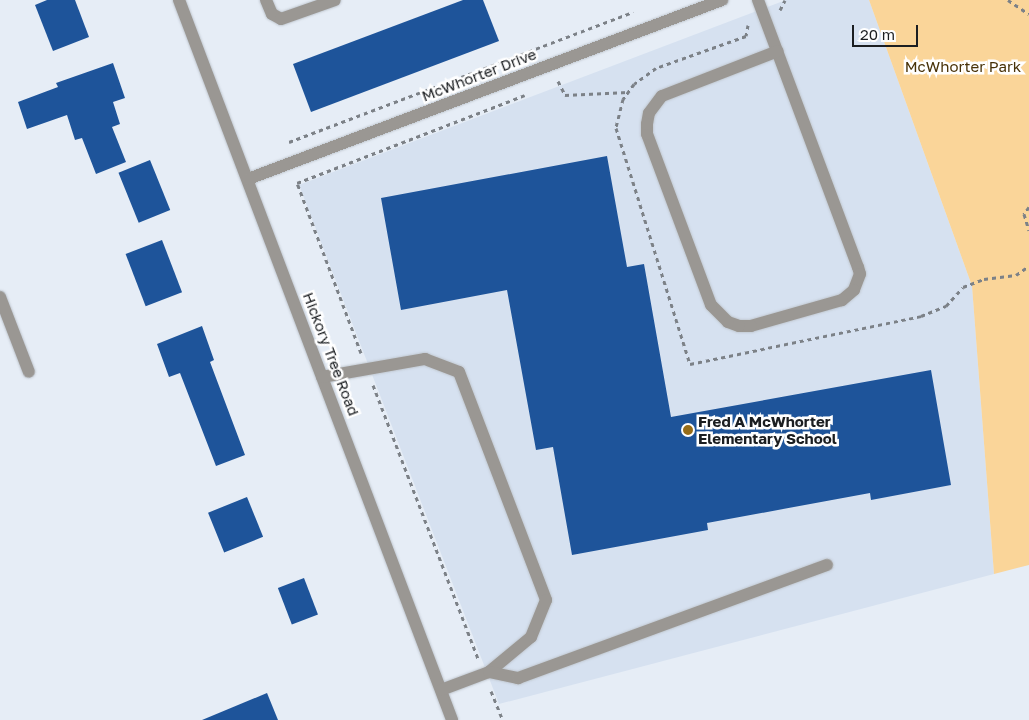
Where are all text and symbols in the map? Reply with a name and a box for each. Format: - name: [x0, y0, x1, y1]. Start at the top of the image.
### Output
- scale bar: [854, 15, 920, 47]
- text: 20 m: [860, 25, 895, 43]
- street label: McWhorter Drive: [419, 45, 539, 105]
- park label: McWhorter Park: [905, 58, 1021, 76]
- street label: Hickory Tree Road: [299, 290, 363, 418]
- place label: Fred A McWhorter Elementary School: [698, 412, 837, 447]
- marker: Fred A McWhorter Elementary School: [682, 424, 694, 436]

